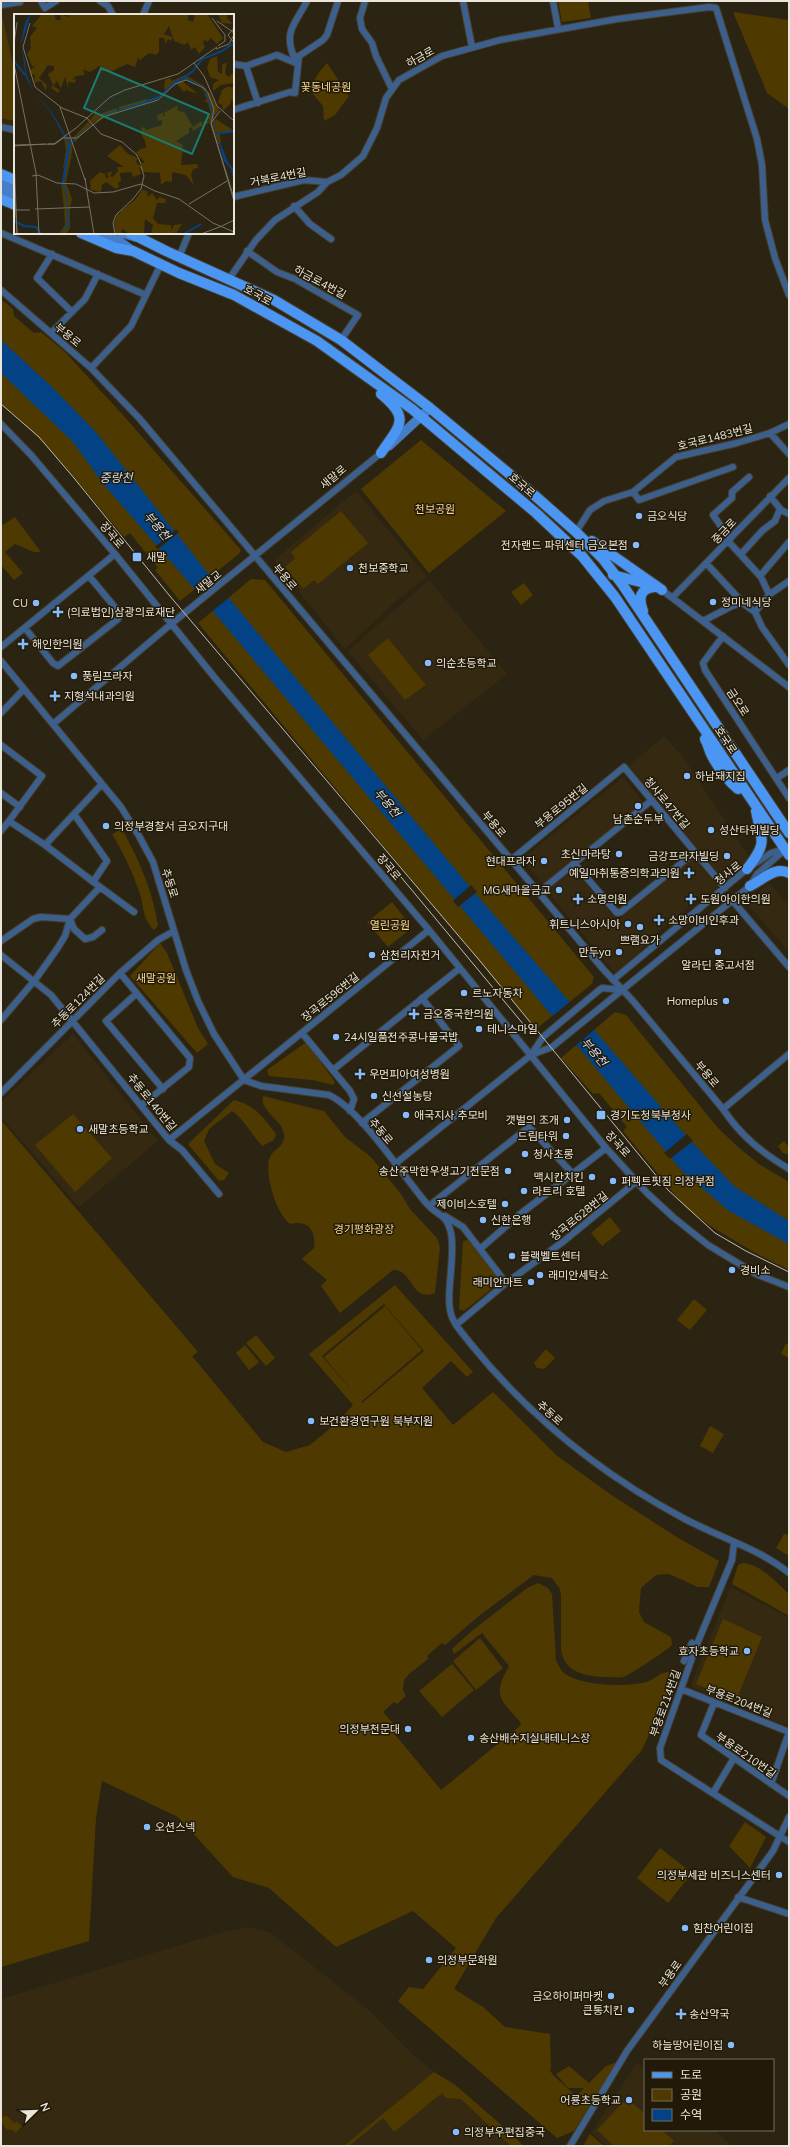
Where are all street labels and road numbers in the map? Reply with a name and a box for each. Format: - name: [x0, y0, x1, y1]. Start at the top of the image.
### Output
- street label: 하금로: [403, 44, 437, 70]
- street label: 거북로4번길: [249, 165, 307, 189]
- street label: 하금로4번길: [291, 262, 349, 302]
- street label: 호국로: [241, 282, 275, 308]
- street label: 부용로: [52, 320, 84, 350]
- street label: 호국로1483번길: [676, 421, 754, 453]
- street label: 새말로: [317, 462, 349, 492]
- street label: 호국로: [506, 470, 538, 500]
- street label: 중금로: [709, 515, 739, 547]
- street label: 장곡로: [97, 519, 127, 551]
- street label: 부용로: [270, 561, 300, 593]
- street label: 새말교: [192, 567, 224, 597]
- street label: 금오로: [724, 685, 752, 719]
- street label: 호국로: [712, 723, 740, 757]
- street label: 청사로47번길: [641, 774, 693, 832]
- street label: 부용로95번길: [532, 780, 590, 832]
- street label: 부용로: [479, 808, 509, 840]
- street label: 장곡로: [374, 851, 404, 883]
- street label: 청사로: [712, 858, 744, 888]
- street label: 추동로: [159, 866, 181, 900]
- street label: 장곡로596번길: [298, 969, 362, 1025]
- street label: 추동로124번길: [48, 971, 108, 1031]
- street label: 부용로: [692, 1058, 722, 1090]
- street label: 추동로140번길: [124, 1070, 180, 1134]
- street label: 추동로: [366, 1115, 396, 1147]
- street label: 장곡로: [603, 1128, 633, 1160]
- street label: 장곡로628번길: [547, 1188, 611, 1244]
- street label: 추동로: [534, 1398, 566, 1428]
- street label: 부용로214번길: [646, 1668, 684, 1738]
- street label: 부용로204번길: [704, 1682, 774, 1720]
- street label: 부용로210번길: [713, 1729, 779, 1781]
- street label: 부용로: [655, 1958, 685, 1990]

